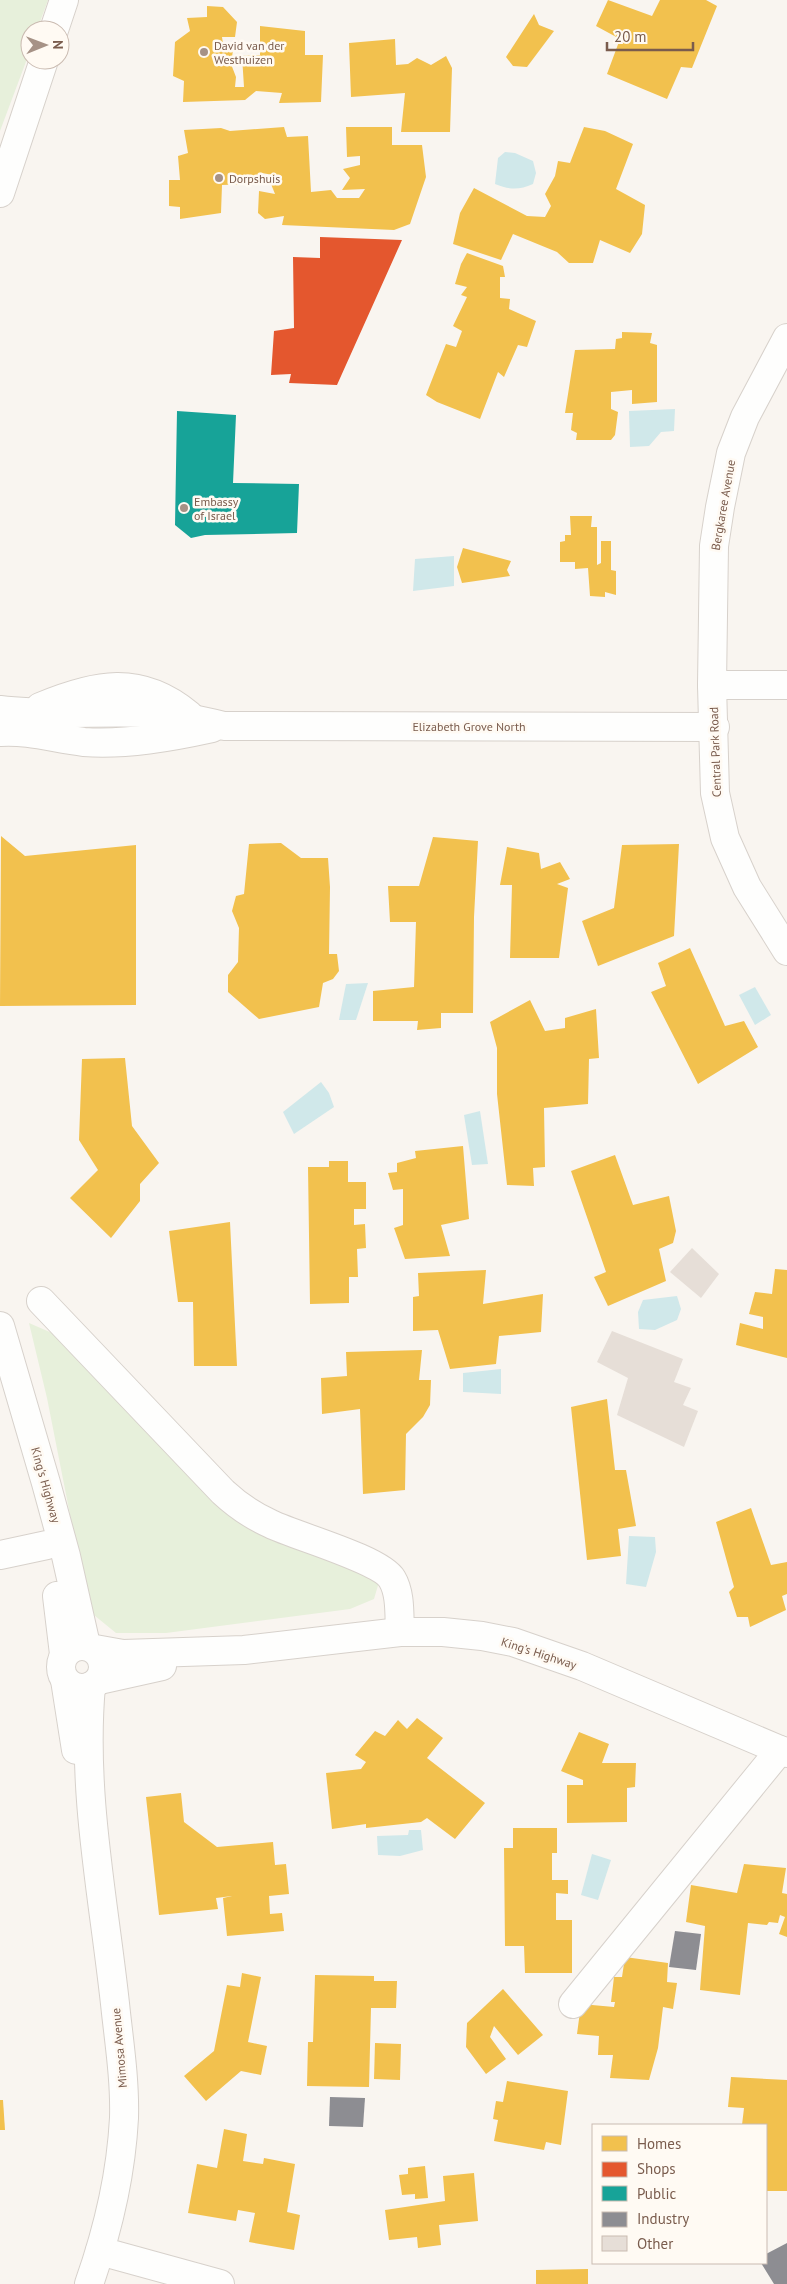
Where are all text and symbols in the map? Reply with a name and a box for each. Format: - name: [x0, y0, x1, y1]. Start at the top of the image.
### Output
- north arrow: [20, 20, 70, 70]
- scale bar: [607, 20, 693, 52]
- text: 20 m: [614, 27, 647, 46]
- place label: David van der Westhuizen: [214, 38, 284, 67]
- text: N: [49, 40, 67, 50]
- marker: David van der Westhuizen: [198, 46, 210, 58]
- place label: Dorpshuis: [229, 171, 280, 186]
- marker: Dorpshuis: [213, 172, 225, 184]
- street label: Bergkaree Avenue: [708, 459, 738, 551]
- place label: Embassy of Israel: [194, 494, 239, 523]
- marker: Embassy of Israel: [178, 502, 190, 514]
- street label: Central Park Road: [706, 707, 724, 797]
- street label: Elizabeth Grove North: [412, 719, 526, 734]
- street label: King's Highway: [28, 1445, 64, 1525]
- street label: King's Highway: [499, 1634, 579, 1672]
- street label: Mimosa Avenue: [108, 2007, 130, 2089]
- legend: [592, 2124, 767, 2264]
- text: Homes: [637, 2134, 681, 2153]
- text: Shops: [637, 2159, 676, 2178]
- text: Public: [637, 2184, 676, 2203]
- text: Industry: [637, 2209, 689, 2228]
- text: Other: [637, 2234, 673, 2253]

